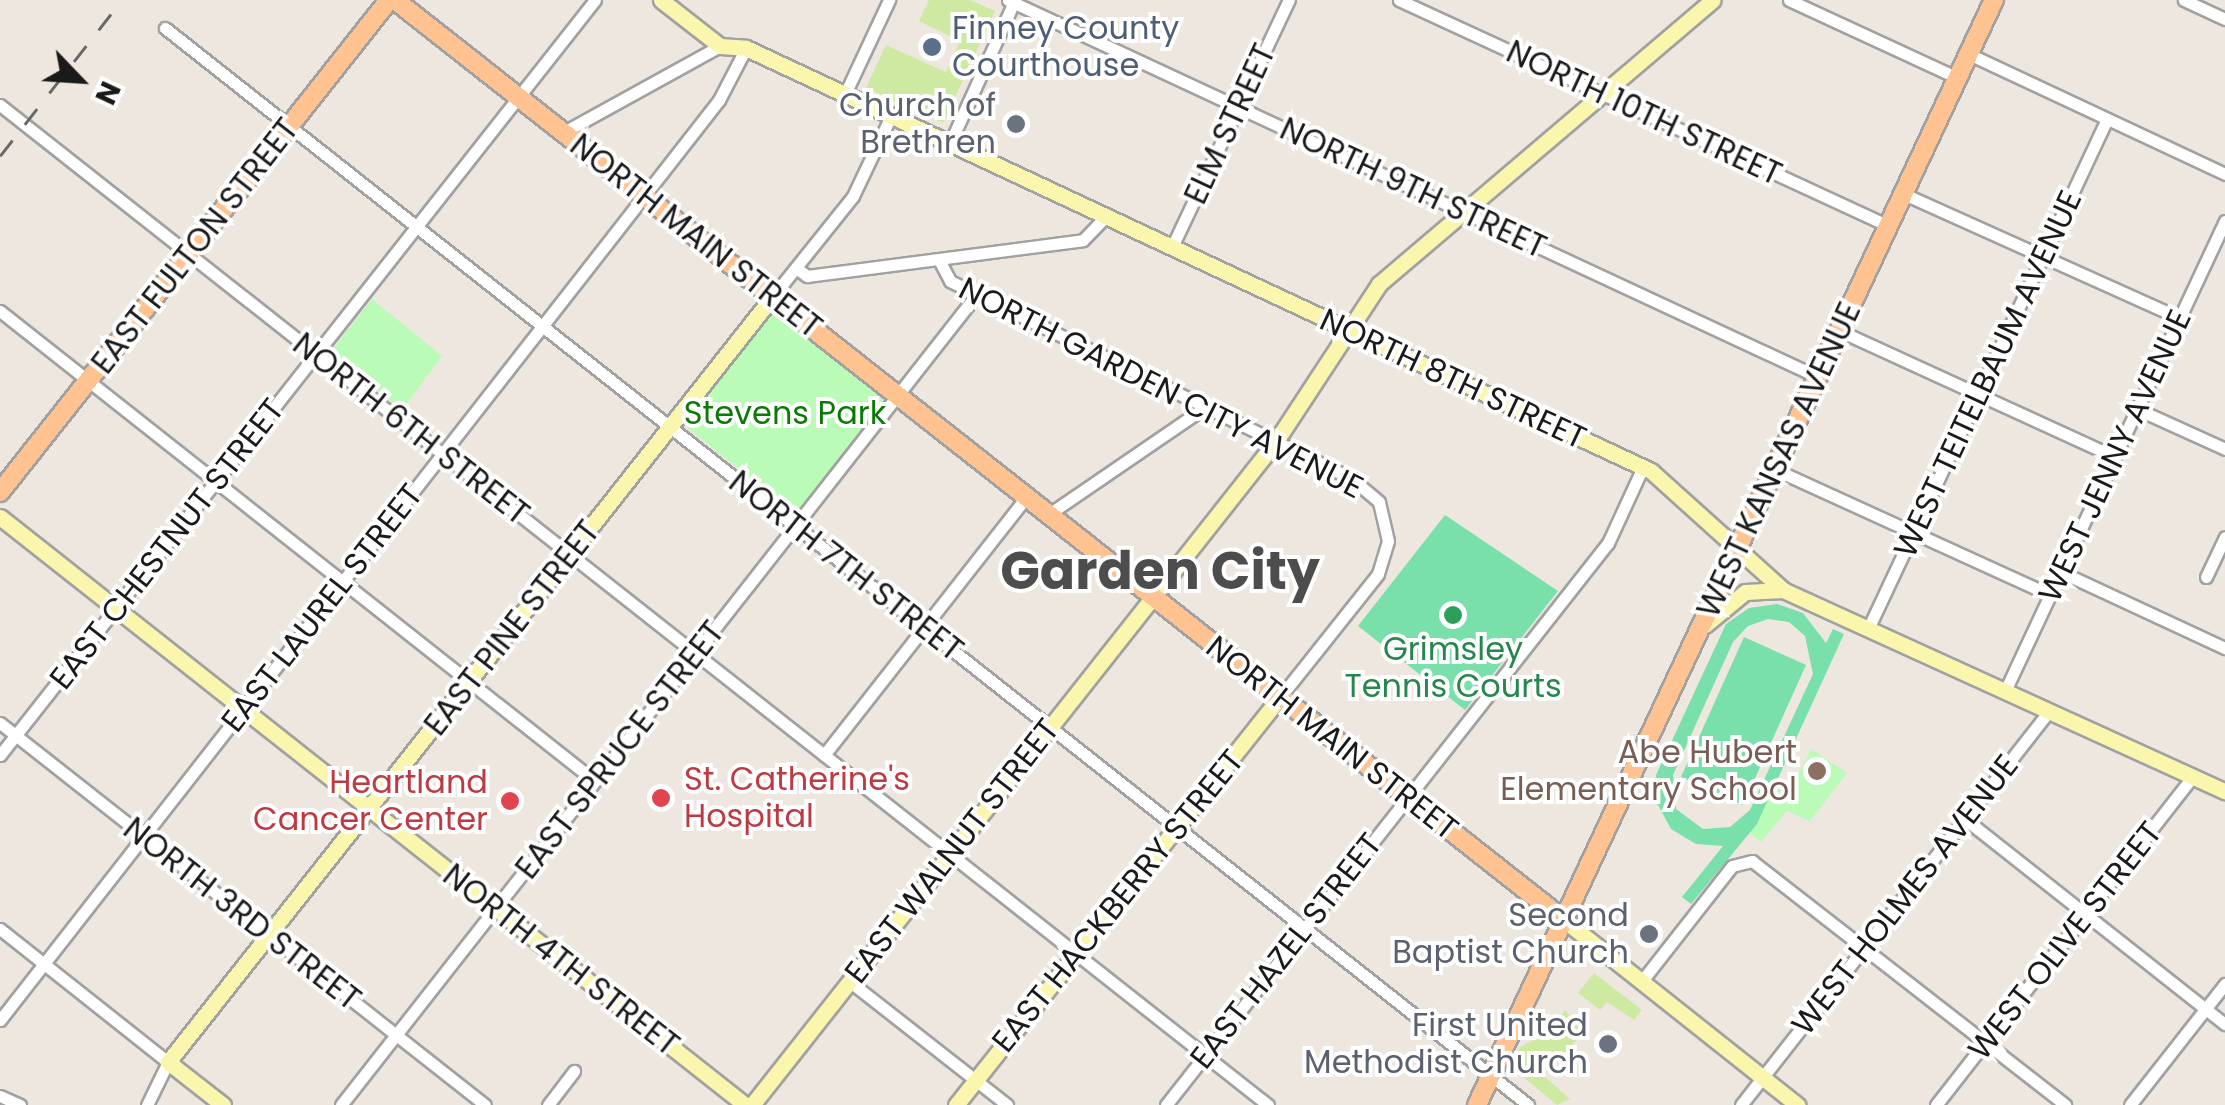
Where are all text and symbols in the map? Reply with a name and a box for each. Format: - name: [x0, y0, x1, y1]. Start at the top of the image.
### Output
- place label: Finney County Courthouse: [952, 10, 1179, 85]
- north arrow: [30, 30, 130, 130]
- street label: NORTH 10TH STREET: [1500, 32, 1788, 194]
- marker: Finney County Courthouse: [921, 36, 943, 58]
- street label: ELM STREET: [1176, 38, 1284, 210]
- text: N: [86, 75, 130, 111]
- place label: Church of Brethren: [839, 87, 996, 162]
- street label: NORTH 9TH STREET: [1274, 110, 1552, 266]
- street label: EAST FULTON STREET: [83, 111, 307, 381]
- marker: Church of Brethren: [1005, 113, 1027, 135]
- street label: NORTH MAIN STREET: [562, 126, 830, 346]
- street label: WEST TEITELBAUM AVENUE: [1886, 184, 2090, 564]
- street label: NORTH GARDEN CITY AVENUE: [953, 269, 1369, 507]
- street label: WEST KANSAS AVENUE: [1689, 296, 1869, 624]
- street label: NORTH 8TH STREET: [1314, 301, 1592, 457]
- street label: WEST JENNY AVENUE: [2030, 304, 2200, 608]
- street label: NORTH 6TH STREET: [285, 325, 537, 533]
- street label: EAST CHESTNUT STREET: [42, 391, 292, 697]
- park label: Stevens Park: [684, 394, 886, 432]
- street label: NORTH 7TH STREET: [721, 463, 971, 669]
- street label: EAST LAUREL STREET: [213, 477, 431, 739]
- street label: EAST PINE STREET: [416, 513, 608, 743]
- district label: Garden City: [1000, 540, 1320, 602]
- marker: Grimsley Tennis Courts: [1442, 604, 1464, 626]
- street label: EAST SPRUCE STREET: [507, 614, 733, 886]
- street label: NORTH MAIN STREET: [1198, 628, 1466, 848]
- place label: Grimsley Tennis Courts: [1344, 631, 1562, 706]
- street label: EAST WALNUT STREET: [837, 711, 1067, 991]
- place label: Abe Hubert Elementary School: [1500, 734, 1797, 809]
- street label: EAST HACKBERRY STREET: [984, 742, 1252, 1060]
- street label: WEST HOLMES AVENUE: [1784, 747, 2026, 1043]
- marker: Abe Hubert Elementary School: [1806, 760, 1828, 782]
- place label: St. Catherine's Hospital: [684, 761, 910, 836]
- place label: Heartland Cancer Center: [253, 764, 488, 839]
- marker: St. Catherine's Hospital: [648, 785, 674, 811]
- marker: Heartland Cancer Center: [497, 788, 523, 814]
- street label: NORTH 3RD STREET: [116, 810, 368, 1018]
- street label: WEST OLIVE STREET: [1960, 814, 2170, 1068]
- street label: EAST HAZEL STREET: [1182, 826, 1390, 1076]
- street label: NORTH 4TH STREET: [435, 856, 687, 1064]
- place label: Second Baptist Church: [1392, 897, 1629, 972]
- marker: Second Baptist Church: [1638, 923, 1660, 945]
- place label: First United Methodist Church: [1304, 1007, 1588, 1082]
- marker: First United Methodist Church: [1597, 1033, 1619, 1055]

